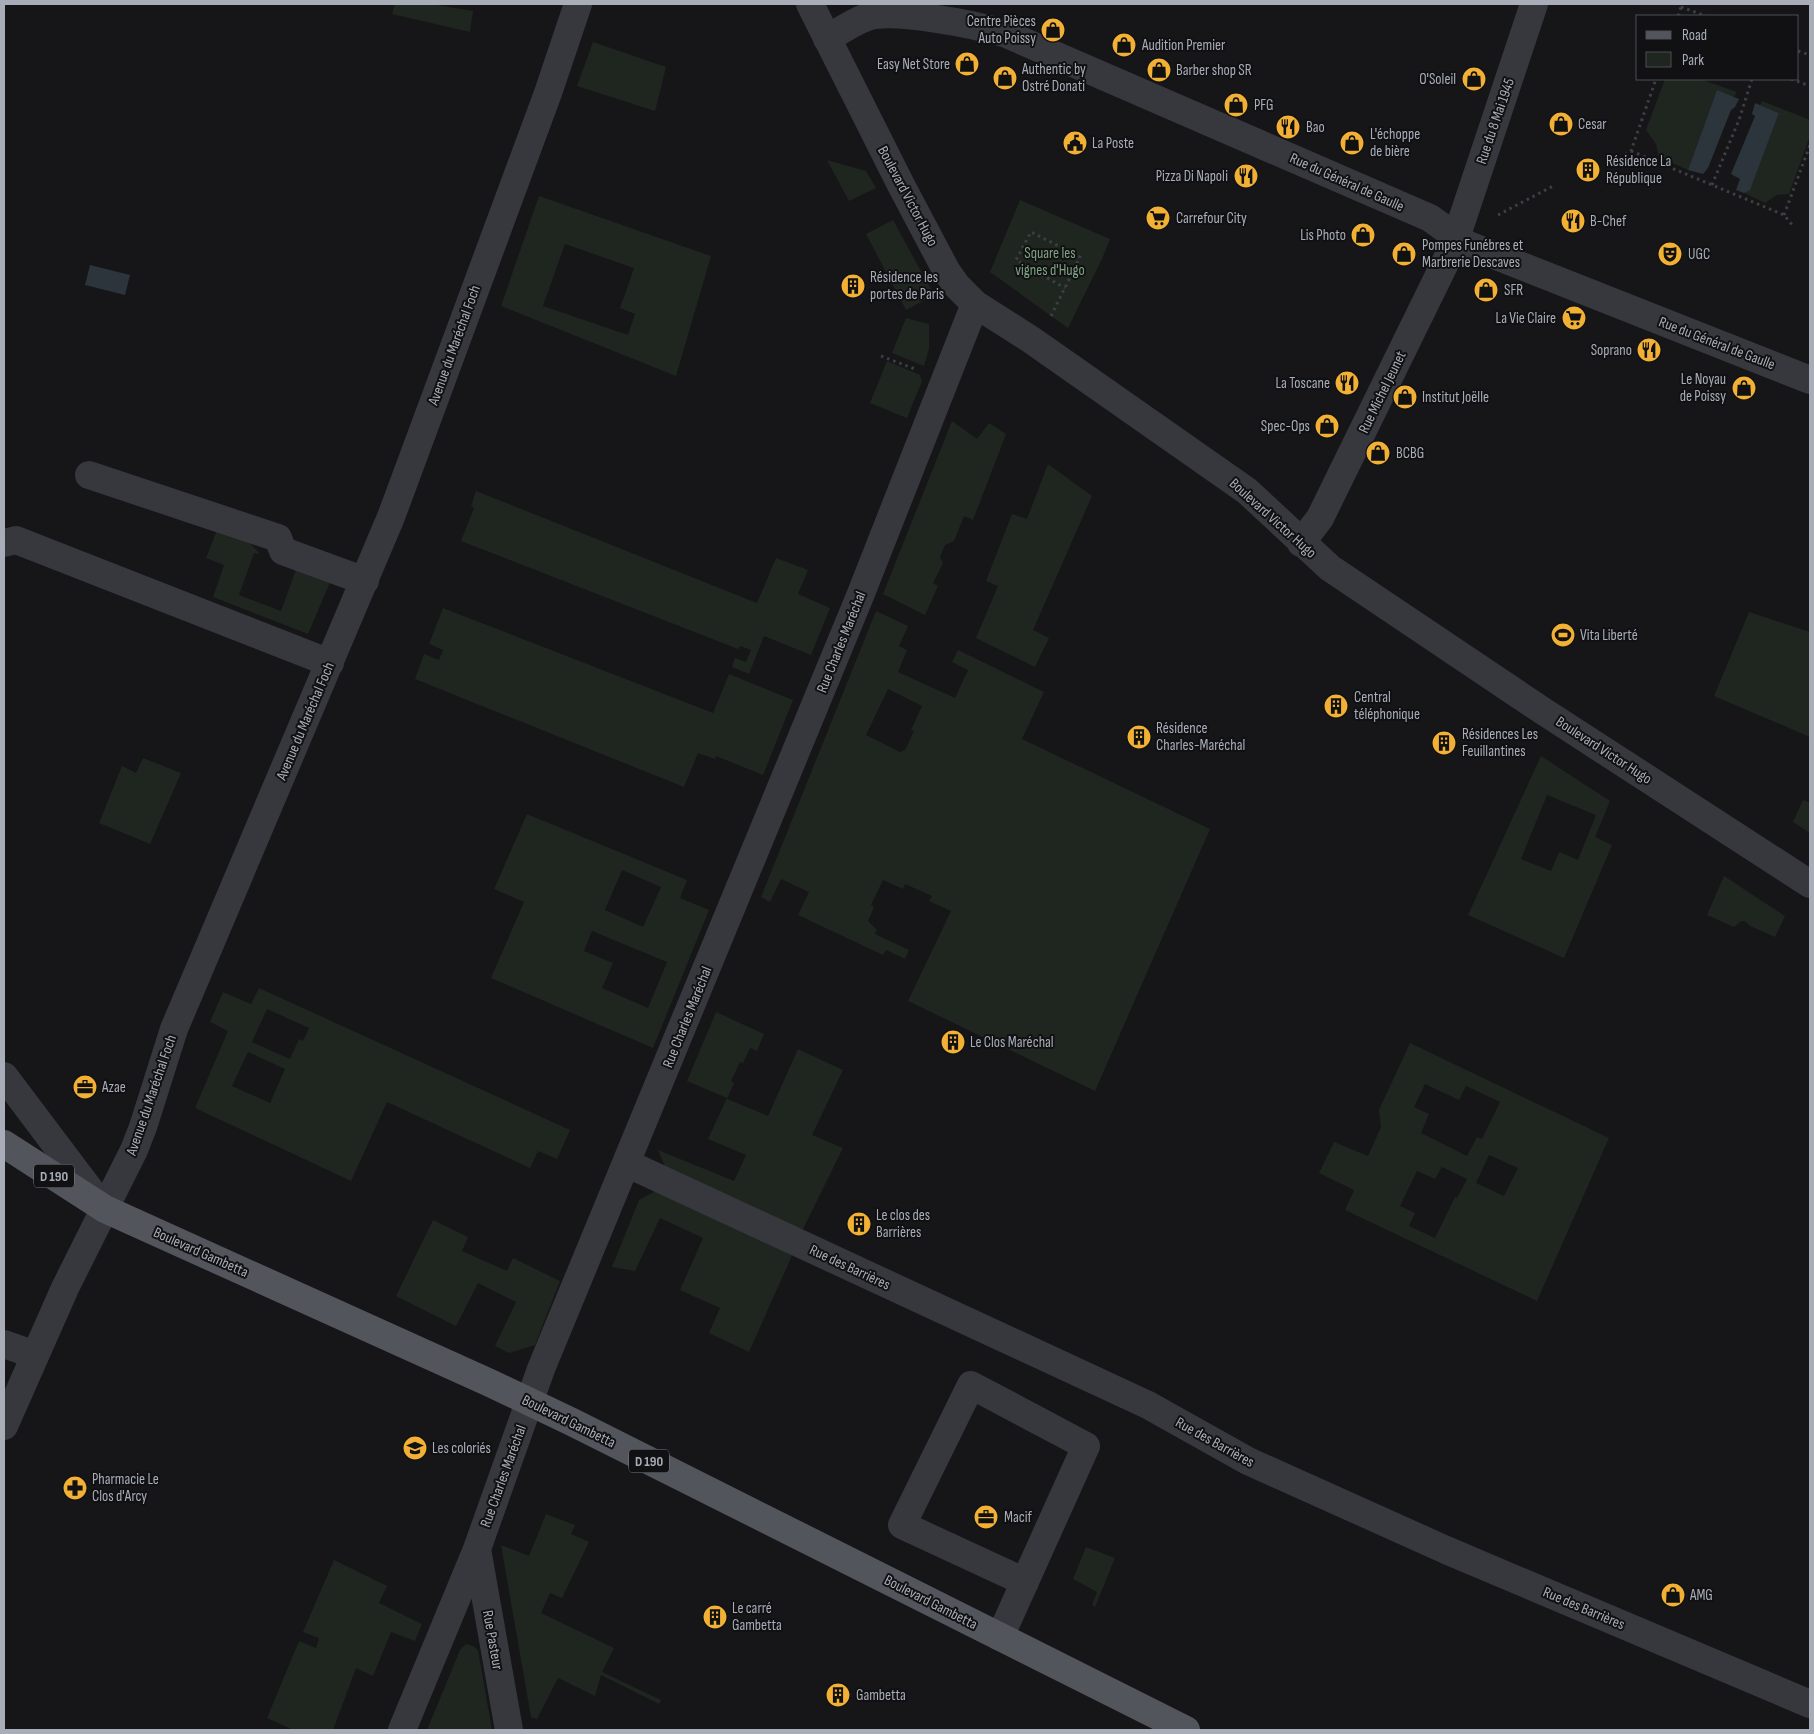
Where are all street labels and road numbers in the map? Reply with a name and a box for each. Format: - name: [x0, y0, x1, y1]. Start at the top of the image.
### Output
- street label: Rue du 8 Mai 1945: [1472, 76, 1519, 167]
- street label: Boulevard Victor Hugo: [873, 143, 942, 250]
- street label: Rue du Général de Gaulle: [1287, 149, 1407, 216]
- street label: Avenue du Maréchal Foch: [424, 283, 485, 409]
- street label: Rue du Général de Gaulle: [1656, 313, 1778, 374]
- street label: Rue Michel Jeunet: [1354, 348, 1411, 437]
- street label: Boulevard Victor Hugo: [1225, 474, 1320, 563]
- street label: Rue Charles Maréchal: [812, 589, 870, 696]
- street label: Avenue du Maréchal Foch: [272, 659, 339, 784]
- street label: Boulevard Victor Hugo: [1552, 712, 1655, 789]
- street label: Rue Charles Maréchal: [658, 964, 716, 1071]
- street label: Avenue du Maréchal Foch: [122, 1032, 181, 1159]
- road number: D 190: [34, 1164, 74, 1188]
- street label: Boulevard Gambetta: [150, 1223, 251, 1282]
- street label: Rue des Barrières: [806, 1240, 893, 1294]
- street label: Boulevard Gambetta: [519, 1391, 619, 1452]
- street label: Rue des Barrières: [1172, 1413, 1257, 1472]
- street label: Rue Charles Maréchal: [476, 1422, 531, 1530]
- road number: D 190: [629, 1450, 669, 1472]
- street label: Boulevard Gambetta: [881, 1571, 981, 1634]
- street label: Rue des Barrières: [1540, 1583, 1628, 1634]
- street label: Rue Pasteur: [478, 1609, 507, 1672]

